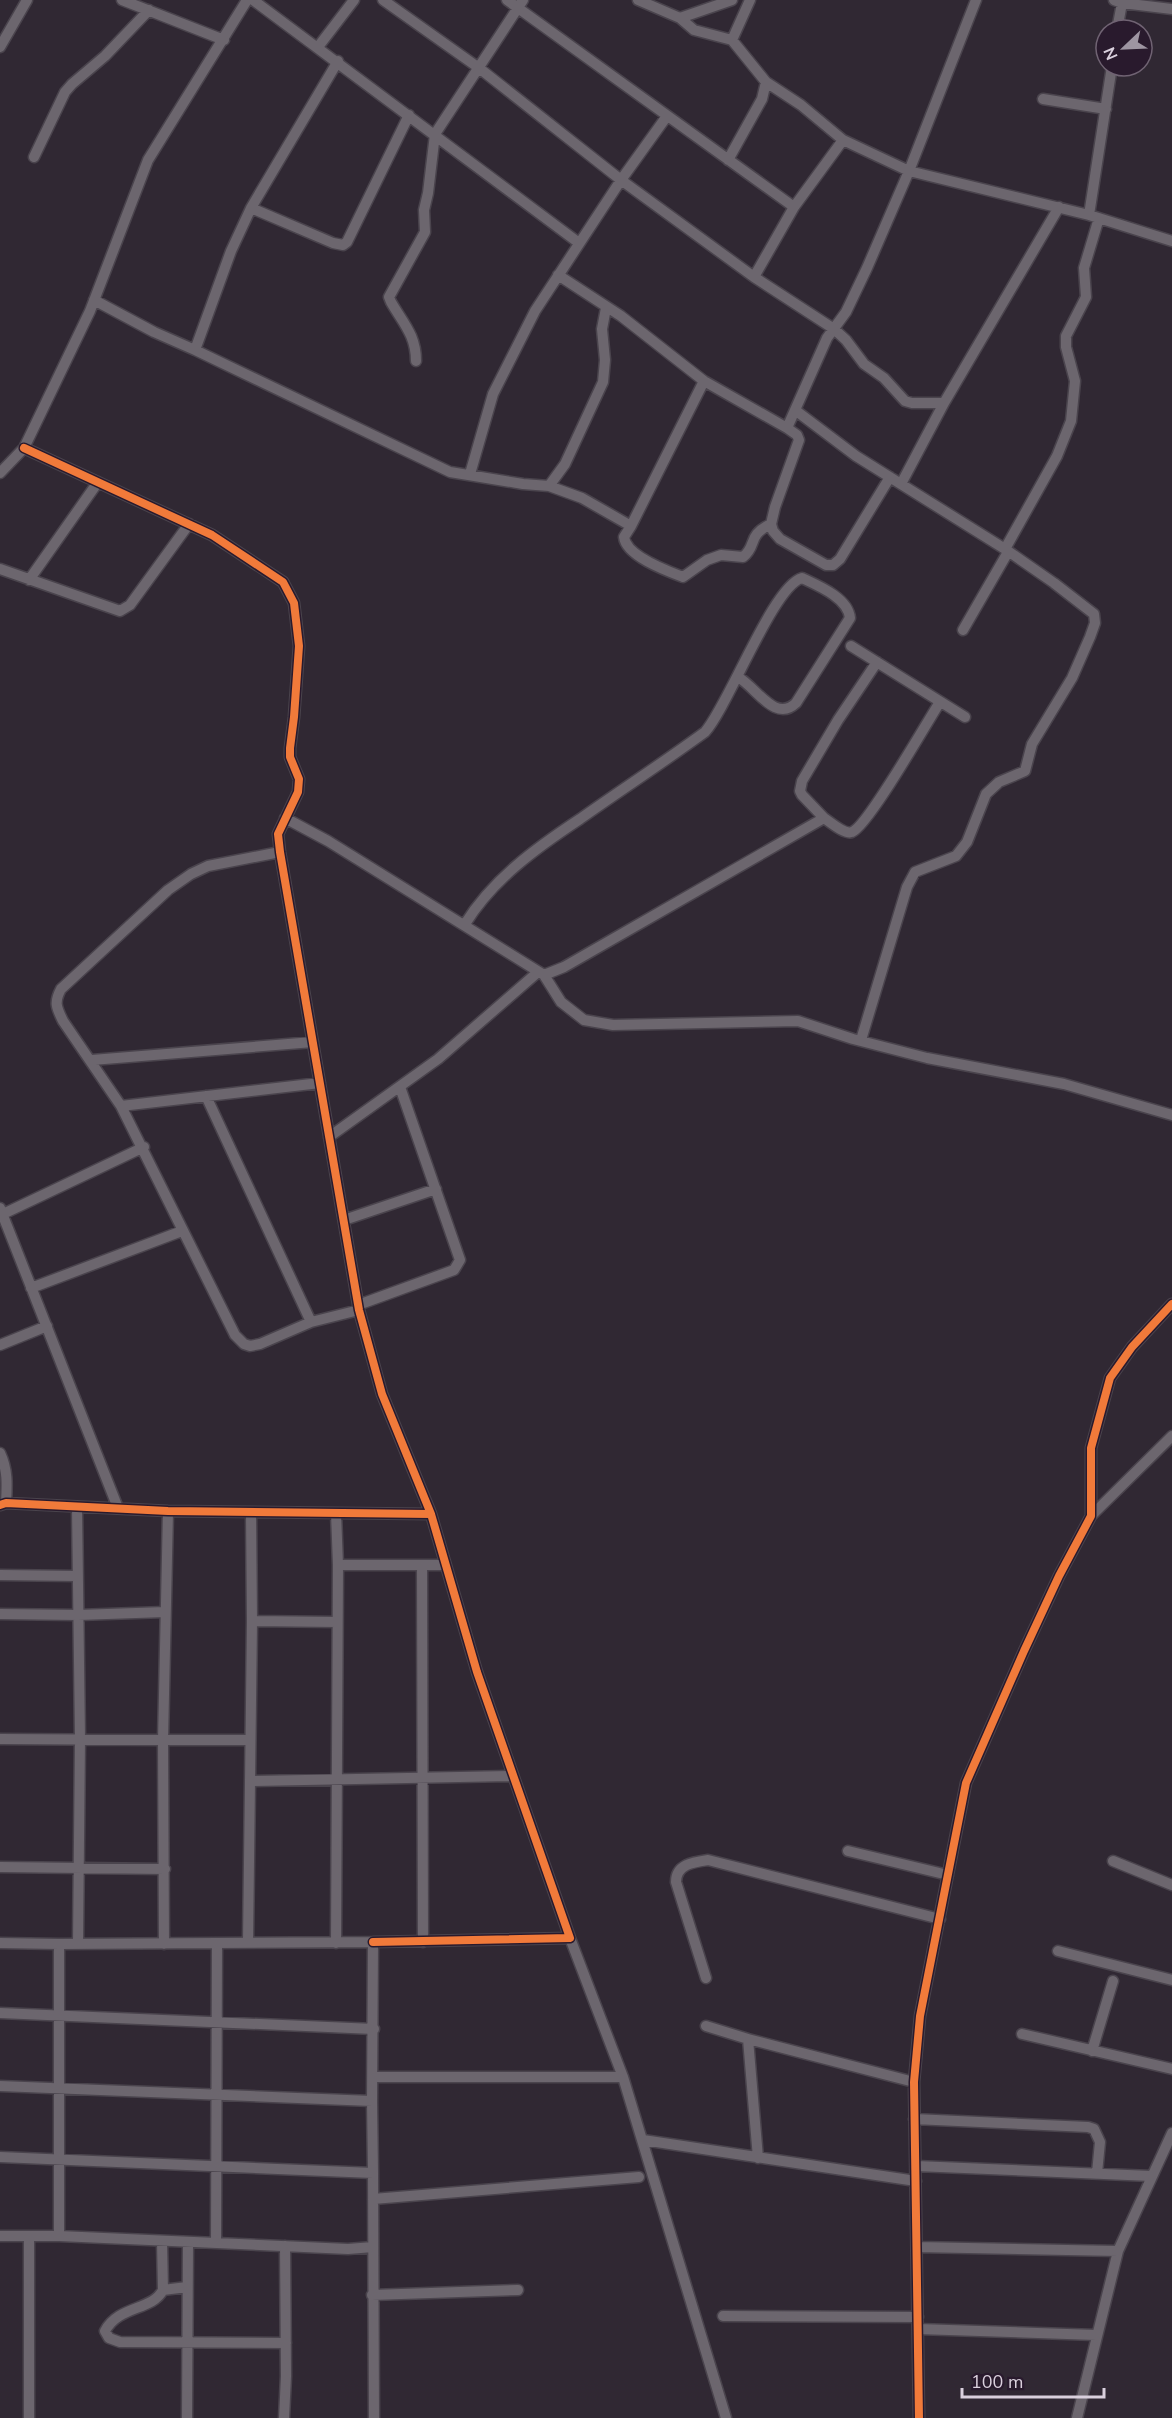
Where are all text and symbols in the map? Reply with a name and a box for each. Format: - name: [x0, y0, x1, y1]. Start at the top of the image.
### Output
- north arrow: [1094, 18, 1154, 78]
- text: N: [1099, 44, 1124, 63]
- scale bar: [962, 2361, 1104, 2399]
- text: 100 m: [971, 2370, 1023, 2394]

